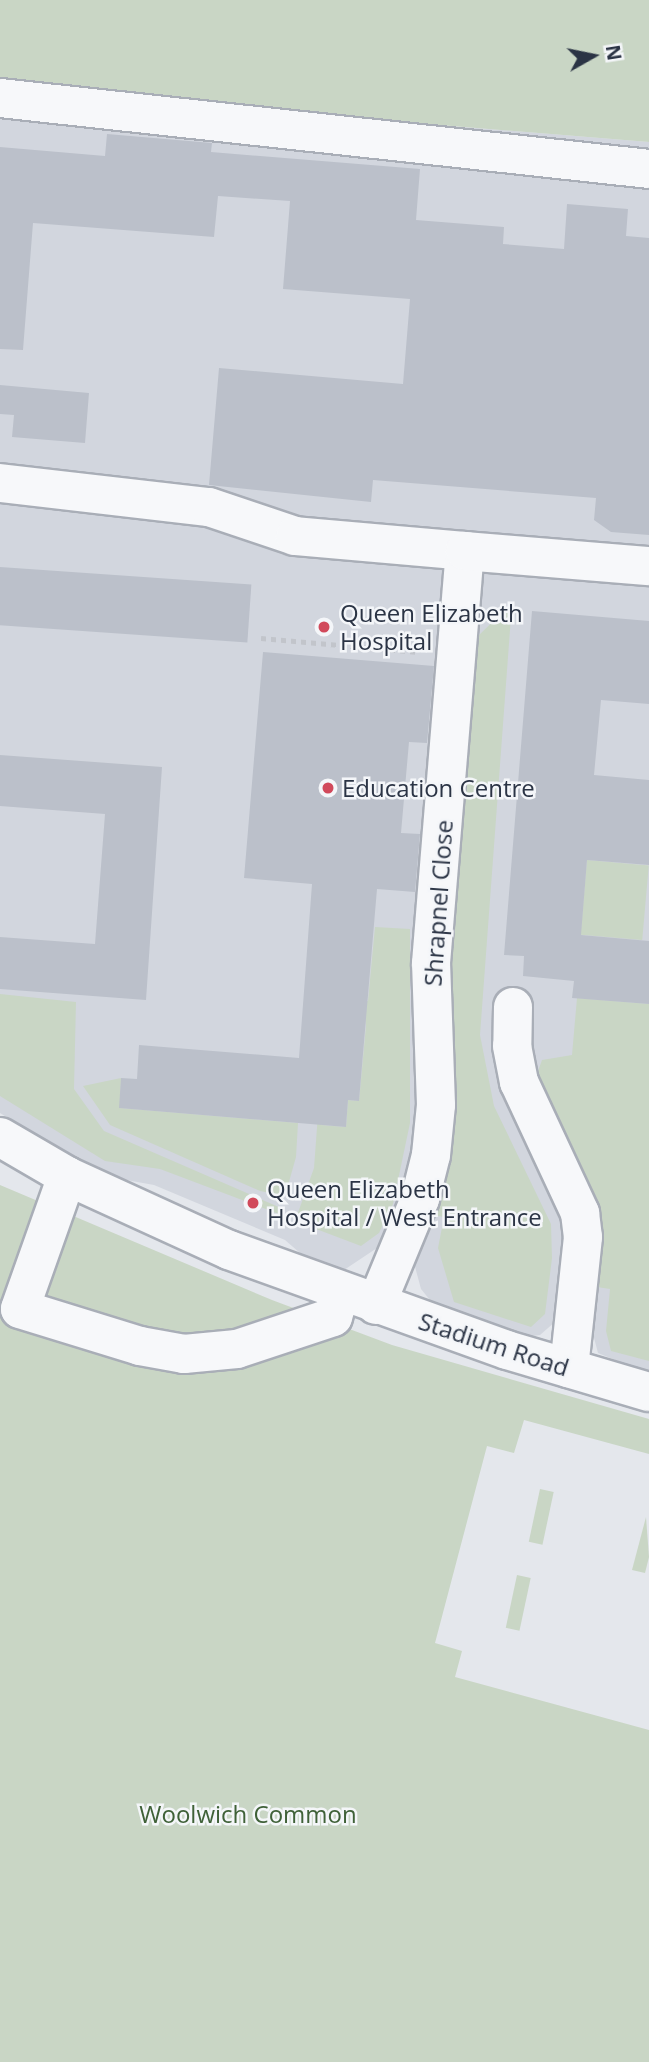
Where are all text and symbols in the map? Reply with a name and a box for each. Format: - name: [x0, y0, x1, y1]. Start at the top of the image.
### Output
- north arrow: [558, 21, 628, 91]
- text: N: [600, 43, 628, 62]
- place label: Queen Elizabeth Hospital: [340, 599, 523, 655]
- marker: Queen Elizabeth Hospital: [314, 617, 334, 637]
- place label: Education Centre: [342, 774, 535, 802]
- marker: Education Centre: [320, 780, 336, 796]
- street label: Shrapnel Close: [418, 819, 458, 987]
- place label: Queen Elizabeth Hospital / West Entrance: [267, 1175, 542, 1231]
- marker: Queen Elizabeth Hospital / West Entrance: [245, 1195, 261, 1211]
- street label: Stadium Road: [415, 1306, 573, 1382]
- park label: Woolwich Common: [139, 1800, 357, 1828]

